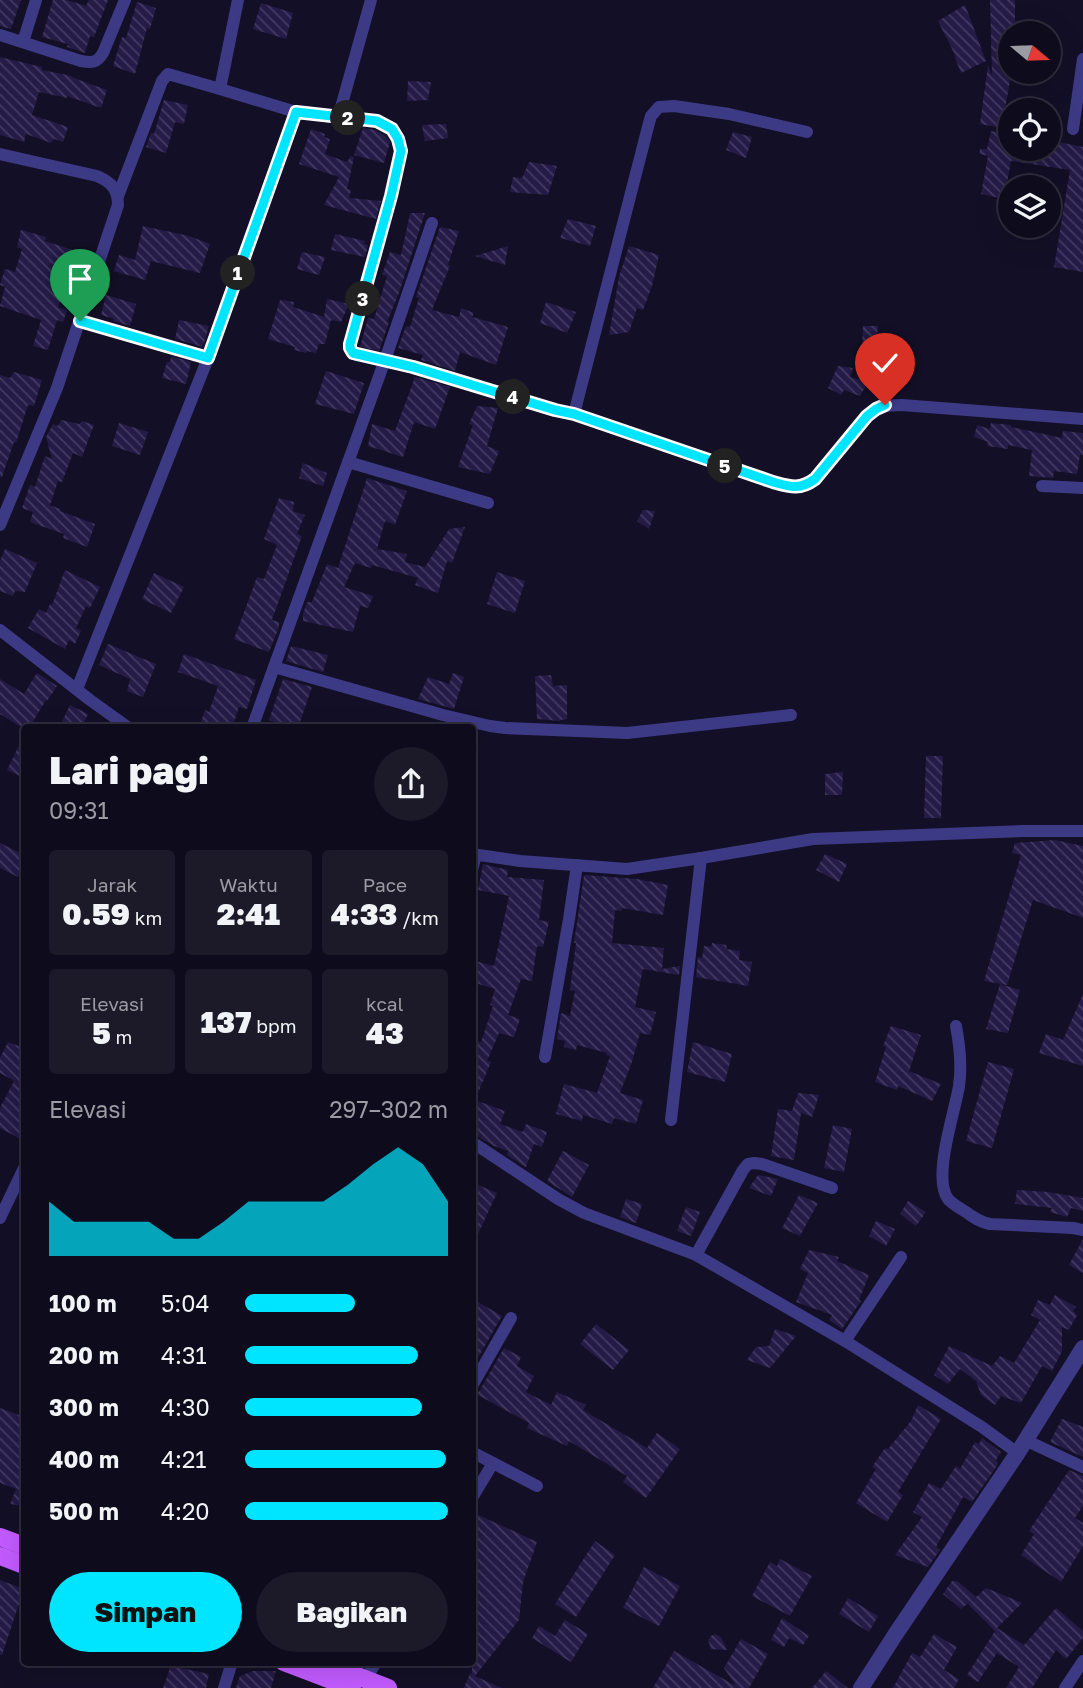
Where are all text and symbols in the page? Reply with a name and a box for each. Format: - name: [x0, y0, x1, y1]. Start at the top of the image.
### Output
- north arrow: [998, 21, 1060, 84]
- map controls: [998, 21, 1061, 238]
- button: locate: [998, 98, 1061, 161]
- pin: 2: [330, 100, 366, 136]
- text: 2: [342, 106, 353, 129]
- button: layers: [998, 175, 1061, 238]
- pin: [50, 249, 110, 321]
- pin: 1: [220, 256, 256, 290]
- icon: arrive: [61, 260, 99, 298]
- text: 1: [233, 261, 242, 284]
- pin: 3: [346, 282, 380, 316]
- text: 3: [357, 287, 368, 310]
- pin: [855, 333, 915, 405]
- icon: check: [866, 344, 904, 382]
- pin: 4: [496, 380, 530, 414]
- text: 4: [507, 385, 518, 408]
- pin: 5: [708, 448, 742, 484]
- text: 5: [719, 454, 730, 477]
- text: Lari pagi: [49, 747, 209, 792]
- button: share: [374, 747, 448, 821]
- text: 09:31: [49, 796, 109, 824]
- text: Jarak: [87, 873, 137, 896]
- text: Waktu: [219, 873, 278, 896]
- text: Pace: [363, 873, 407, 896]
- text: 0.59: [62, 896, 130, 932]
- text: 2:41: [217, 896, 280, 932]
- text: 4:33: [331, 896, 397, 932]
- text: km: [130, 906, 162, 929]
- text: /km: [397, 906, 439, 929]
- text: Elevasi: [80, 992, 144, 1015]
- text: kcal: [366, 992, 404, 1015]
- text: 137: [200, 1004, 252, 1040]
- text: bpm: [252, 1014, 297, 1037]
- text: 5: [92, 1015, 111, 1051]
- text: 43: [366, 1015, 404, 1051]
- text: m: [111, 1025, 132, 1048]
- text: Elevasi: [49, 1095, 127, 1123]
- text: 297–302 m: [329, 1095, 448, 1123]
- text: 100 m: [49, 1289, 117, 1317]
- text: 5:04: [161, 1289, 210, 1317]
- text: 200 m: [49, 1341, 119, 1369]
- text: 4:31: [161, 1341, 207, 1369]
- text: 300 m: [49, 1393, 119, 1421]
- text: 4:30: [161, 1393, 210, 1421]
- text: 400 m: [49, 1445, 119, 1473]
- text: 4:21: [161, 1445, 206, 1473]
- text: 500 m: [49, 1497, 119, 1525]
- text: 4:20: [161, 1497, 210, 1525]
- button: Simpan: [49, 1572, 242, 1652]
- button: Bagikan: [256, 1572, 448, 1652]

